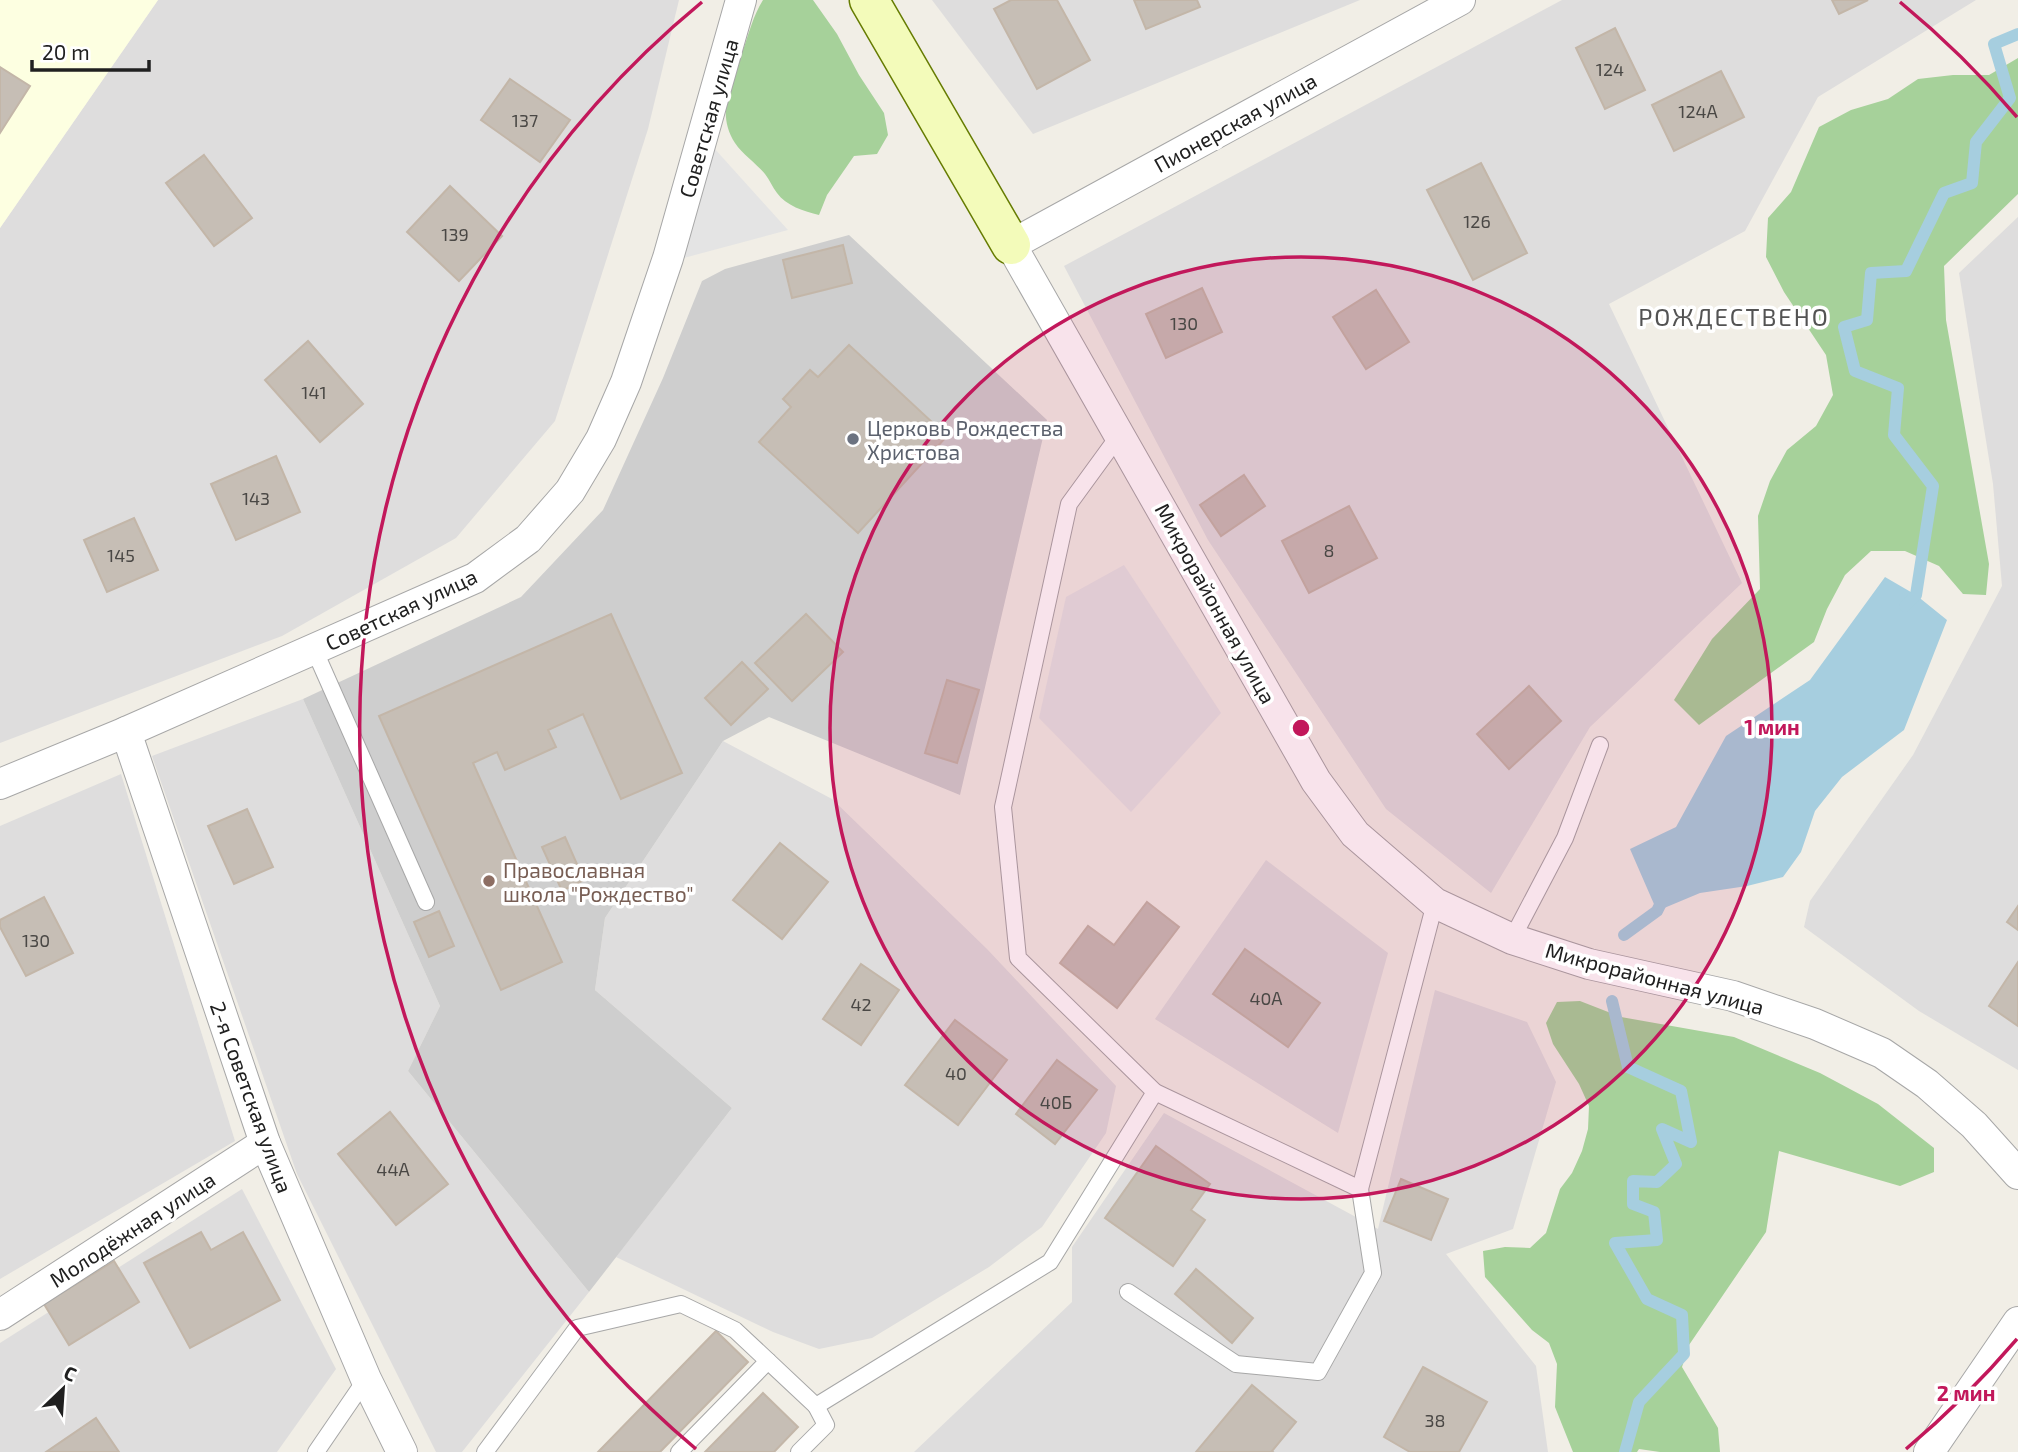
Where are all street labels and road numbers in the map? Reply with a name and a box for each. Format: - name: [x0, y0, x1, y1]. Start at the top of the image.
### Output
- street label: Советская улица: [673, 36, 744, 201]
- street label: Пионерская улица: [1149, 67, 1321, 178]
- street label: Микрорайонная улица: [1150, 498, 1282, 708]
- street label: Советская улица: [321, 563, 481, 656]
- street label: Микрорайонная улица: [1543, 937, 1767, 1020]
- street label: 2-я Советская улица: [205, 998, 298, 1196]
- street label: Молодёжная улица: [45, 1166, 220, 1293]

